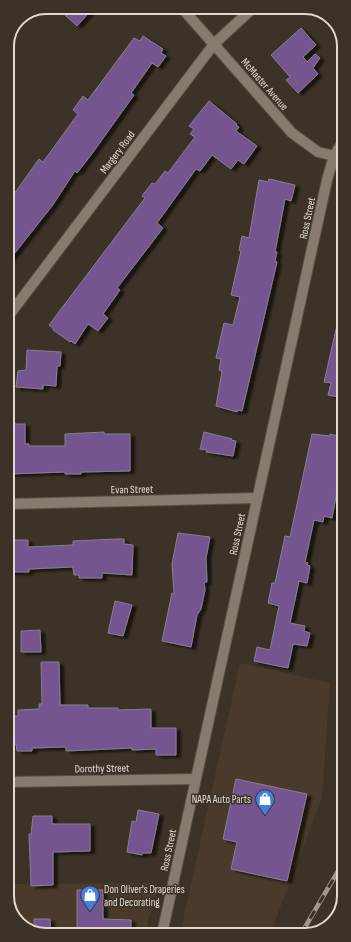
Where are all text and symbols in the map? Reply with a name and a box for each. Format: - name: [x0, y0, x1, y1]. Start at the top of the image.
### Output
- street label: McMaster Avenue: [238, 55, 291, 113]
- street label: Margery Road: [97, 128, 138, 176]
- street label: Ross Street: [297, 195, 318, 240]
- street label: Evan Street: [111, 483, 154, 496]
- street label: Ross Street: [227, 511, 248, 556]
- street label: Dorothy Street: [75, 762, 130, 775]
- shop icon: NAPA Auto Parts: [254, 788, 276, 816]
- place label: NAPA Auto Parts: [192, 793, 251, 806]
- street label: Ross Street: [158, 827, 179, 872]
- place label: Don Oliver's Draperies and Decorating: [104, 883, 185, 909]
- shop icon: Don Oliver's Draperies and Decorating: [79, 884, 101, 912]

